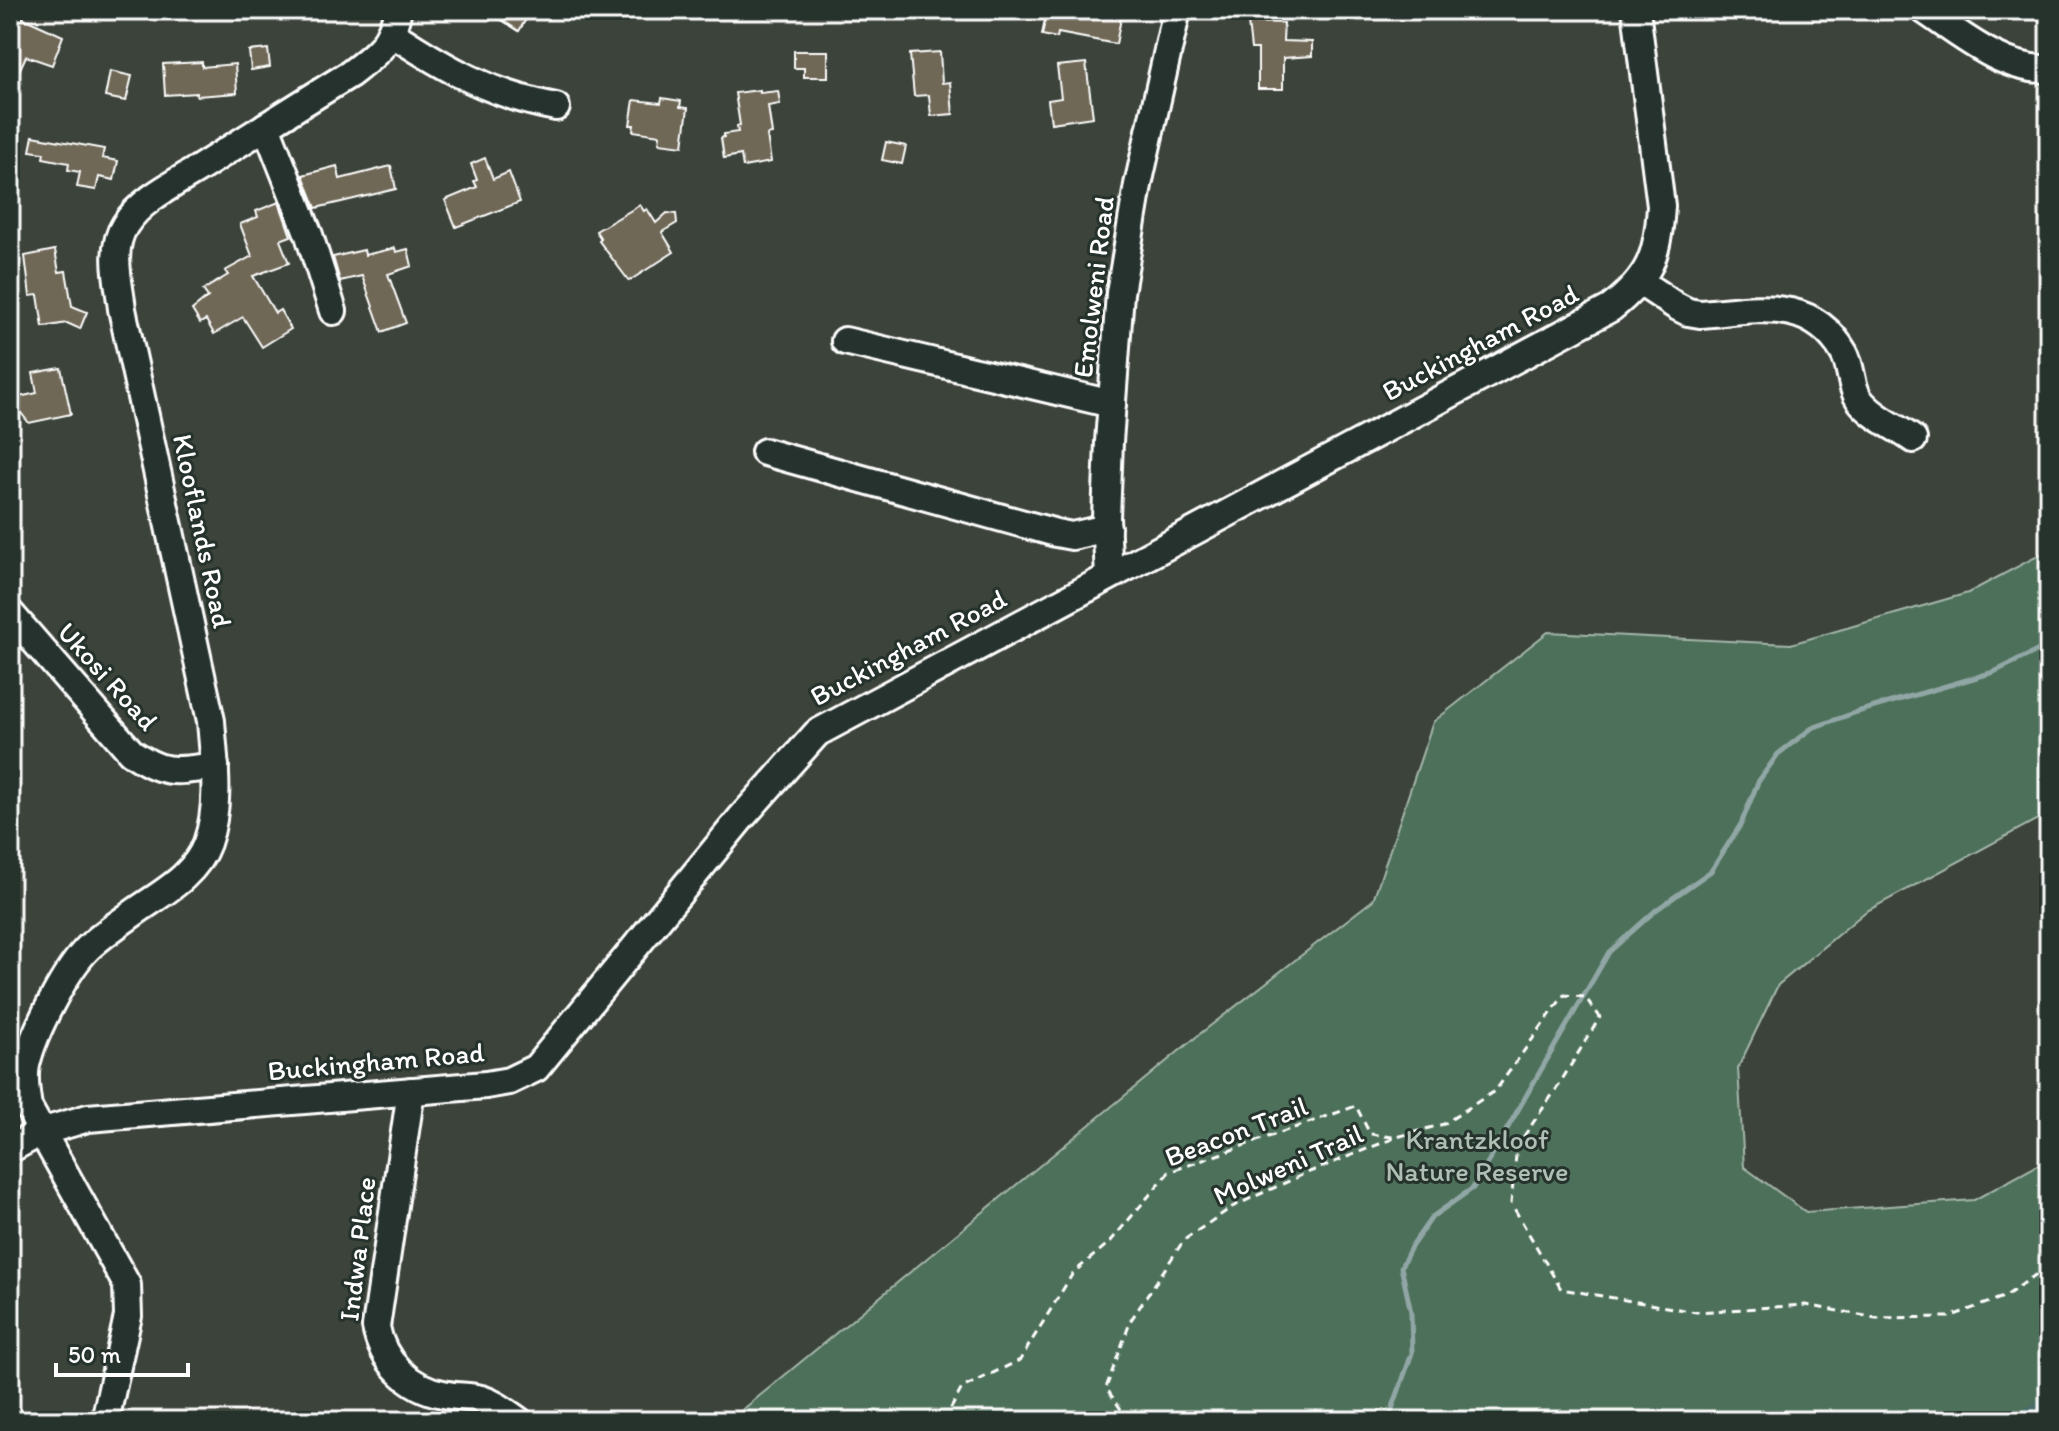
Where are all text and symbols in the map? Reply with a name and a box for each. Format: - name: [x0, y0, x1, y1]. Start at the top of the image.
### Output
- street label: Emolweni Road: [1065, 194, 1121, 380]
- street label: Buckingham Road: [1376, 276, 1584, 408]
- street label: Klooflands Road: [166, 431, 240, 632]
- street label: Buckingham Road: [804, 581, 1012, 713]
- street label: Ukosi Road: [51, 615, 165, 737]
- street label: Buckingham Road: [266, 1035, 486, 1087]
- street label: Beacon Trail: [1160, 1088, 1312, 1174]
- street label: Molweni Trail: [1208, 1116, 1368, 1212]
- park label: Krantzkloof Nature Reserve: [1385, 1122, 1569, 1188]
- street label: Indwa Place: [331, 1175, 383, 1323]
- scale bar: [56, 1327, 188, 1377]
- text: 50 m: [68, 1340, 121, 1369]

